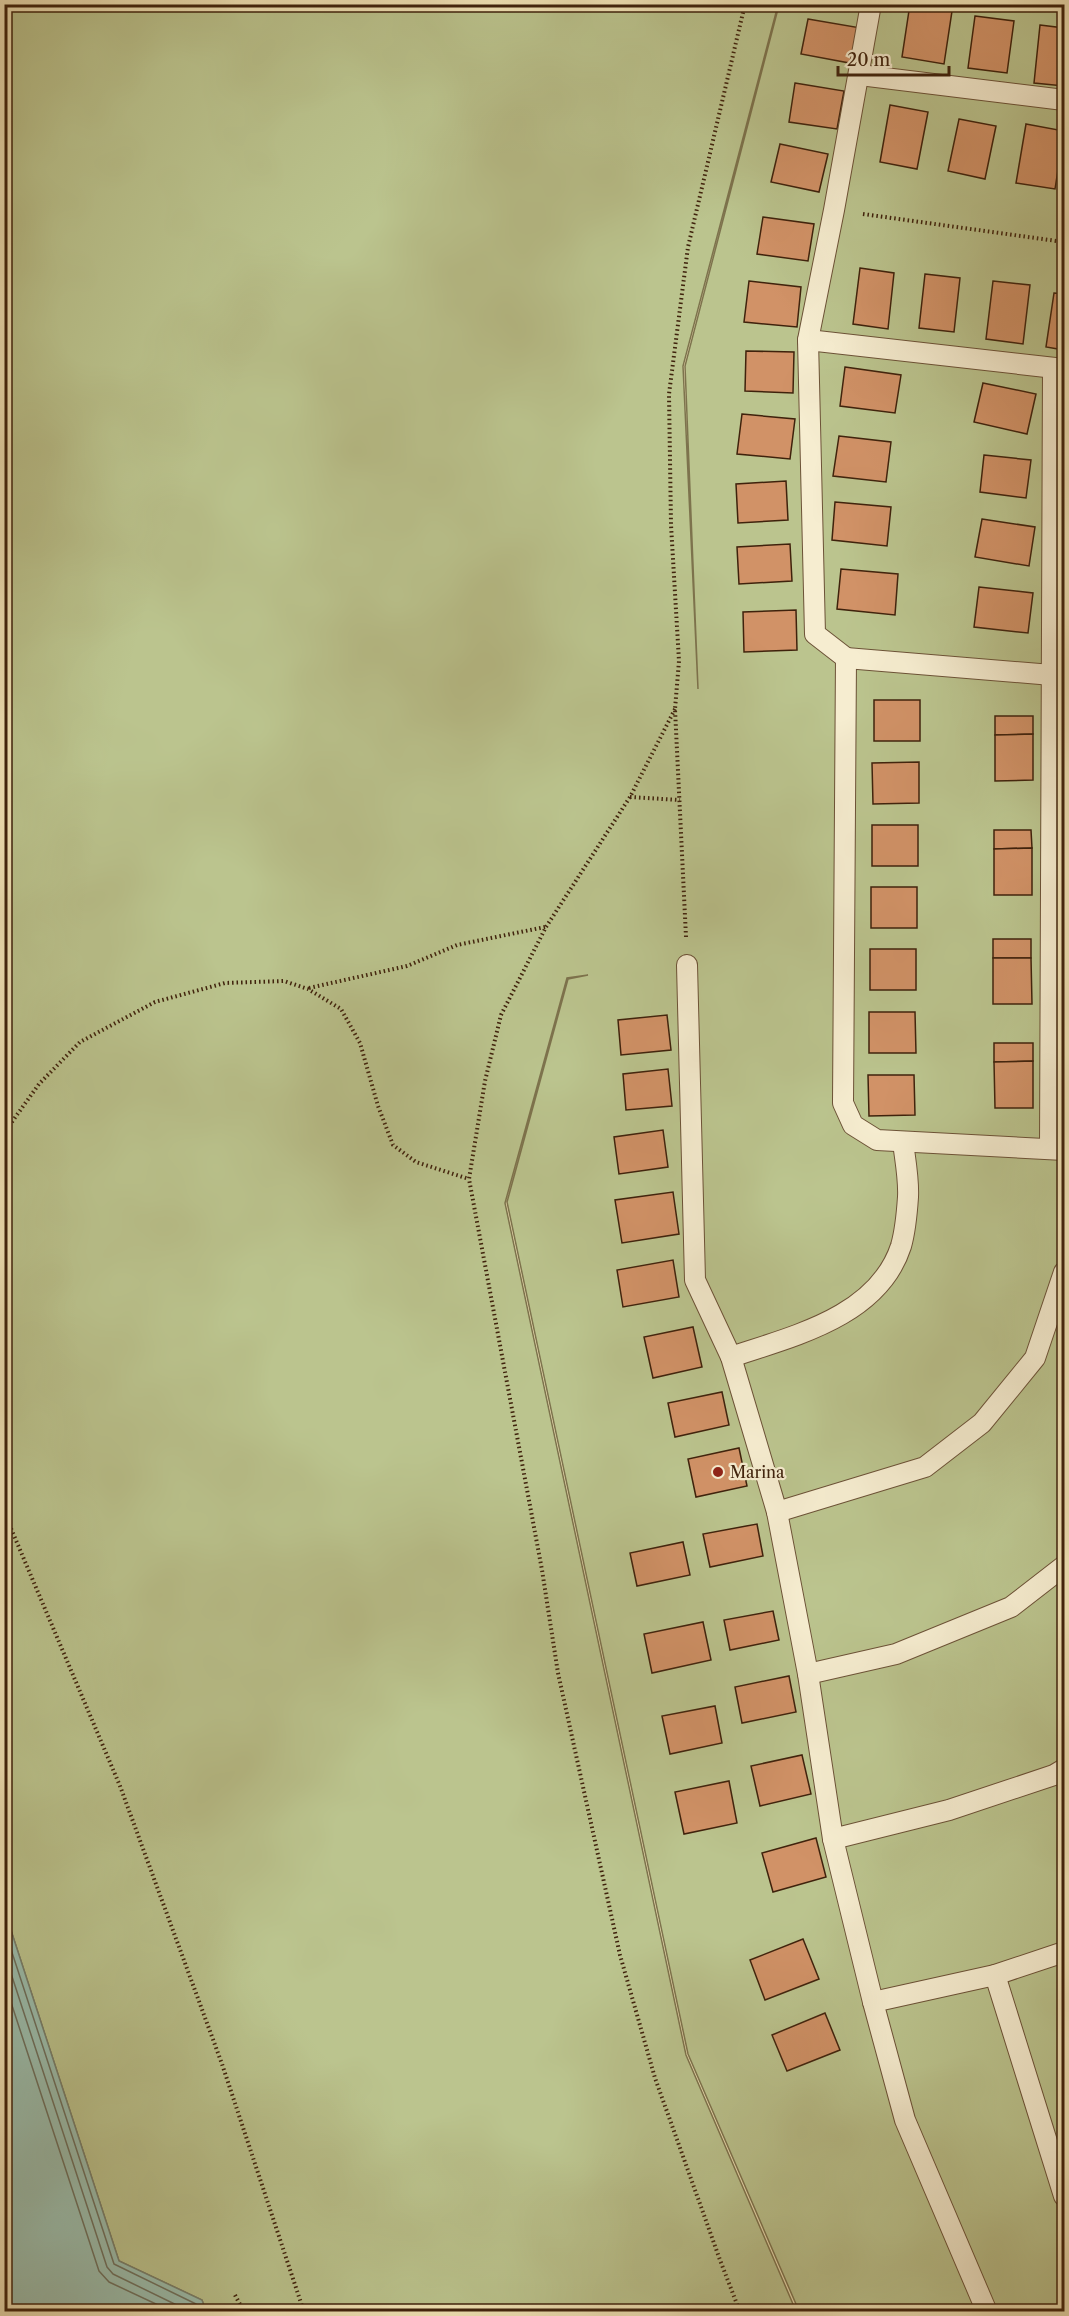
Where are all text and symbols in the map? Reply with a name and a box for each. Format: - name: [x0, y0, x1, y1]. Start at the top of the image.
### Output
- scale bar: [838, 39, 949, 77]
- text: 20 m: [847, 49, 891, 71]
- place label: Marina: [730, 1462, 785, 1482]
- marker: Marina: [711, 1465, 725, 1479]

